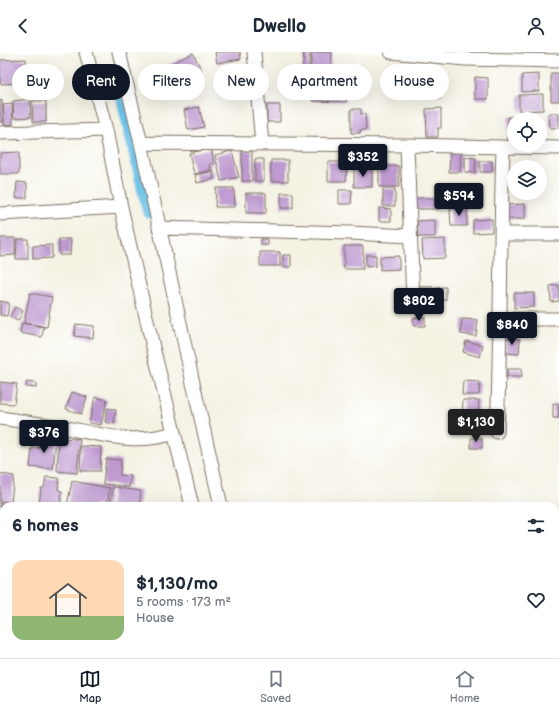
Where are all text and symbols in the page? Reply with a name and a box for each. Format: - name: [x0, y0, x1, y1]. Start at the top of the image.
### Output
- icon: back: [12, 15, 34, 37]
- icon: person: [525, 15, 547, 37]
- text: Dwello: [253, 16, 306, 37]
- chip: Buy: [12, 64, 64, 100]
- chip: Rent: [72, 64, 130, 100]
- chip: Filters: [138, 64, 205, 100]
- chip: New: [213, 64, 269, 100]
- chip: Apartment: [277, 64, 372, 100]
- chip: House: [380, 64, 449, 100]
- map controls: [507, 112, 547, 200]
- button: locate: [507, 112, 547, 152]
- pin: $352: [339, 144, 387, 178]
- text: $352: [347, 149, 379, 165]
- button: layers: [507, 160, 547, 200]
- pin: $594: [435, 183, 483, 217]
- text: $594: [443, 188, 475, 204]
- pin: $802: [395, 288, 443, 322]
- text: $802: [403, 293, 435, 309]
- pin: $840: [488, 312, 536, 346]
- text: $840: [496, 317, 528, 333]
- pin: $1,130: [443, 409, 509, 443]
- text: $1,130: [457, 414, 495, 430]
- pin: $376: [20, 420, 68, 454]
- text: $376: [28, 425, 60, 441]
- icon: filters: [525, 515, 547, 537]
- text: 6 homes: [12, 516, 79, 536]
- text: $1,130/mo: [136, 574, 218, 594]
- icon: home: [44, 576, 92, 624]
- icon: heart: [525, 589, 547, 611]
- text: 5 rooms · 173 m²: [136, 594, 231, 610]
- text: House: [136, 610, 174, 626]
- tab: Map: [79, 668, 101, 705]
- tab: Saved: [260, 668, 291, 705]
- tab: Home: [450, 668, 480, 705]

